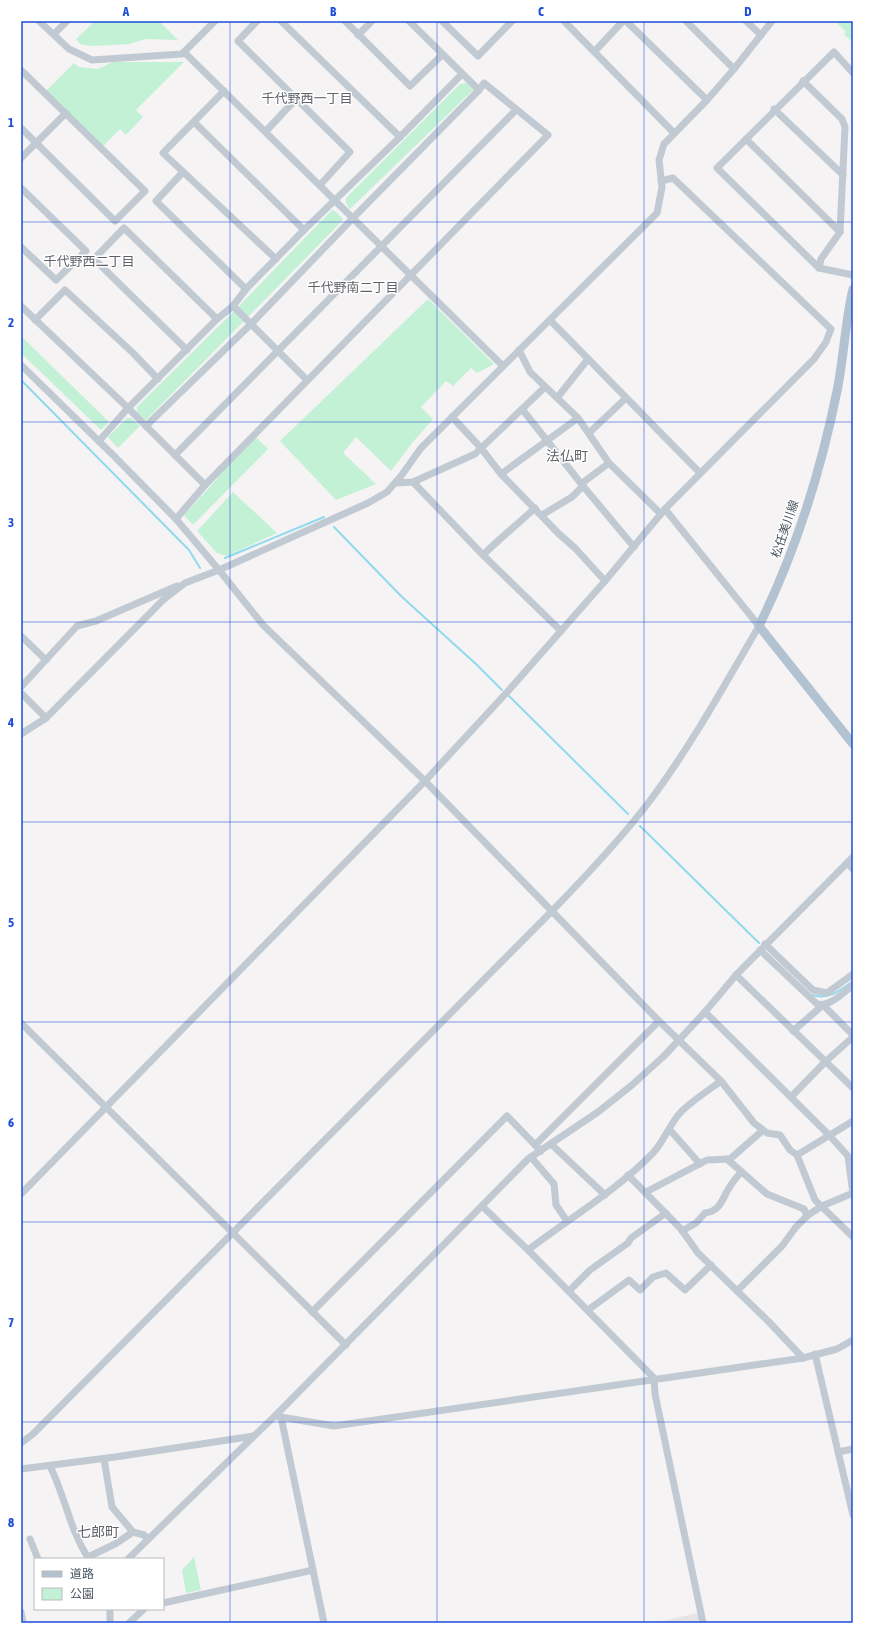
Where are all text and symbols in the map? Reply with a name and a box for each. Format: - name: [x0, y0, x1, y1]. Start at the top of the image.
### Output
- text: A: [122, 4, 130, 19]
- text: B: [330, 4, 337, 19]
- text: C: [538, 4, 544, 19]
- text: D: [744, 4, 752, 19]
- district label: 千代野西一丁目: [261, 91, 353, 106]
- text: 1: [8, 115, 14, 130]
- district label: 千代野西二丁目: [43, 254, 135, 269]
- district label: 千代野南二丁目: [307, 280, 399, 295]
- text: 2: [8, 315, 14, 330]
- district label: 法仏町: [546, 448, 588, 464]
- street label: 松任美川線: [769, 498, 801, 560]
- text: 3: [8, 515, 14, 530]
- text: 4: [7, 715, 14, 730]
- text: 5: [8, 915, 14, 930]
- text: 6: [8, 1115, 14, 1130]
- text: 7: [8, 1315, 14, 1330]
- text: 8: [8, 1515, 14, 1530]
- district label: 七郎町: [77, 1524, 119, 1540]
- legend: [34, 1558, 164, 1610]
- text: 道路: [70, 1567, 94, 1581]
- text: 公園: [70, 1587, 94, 1601]

